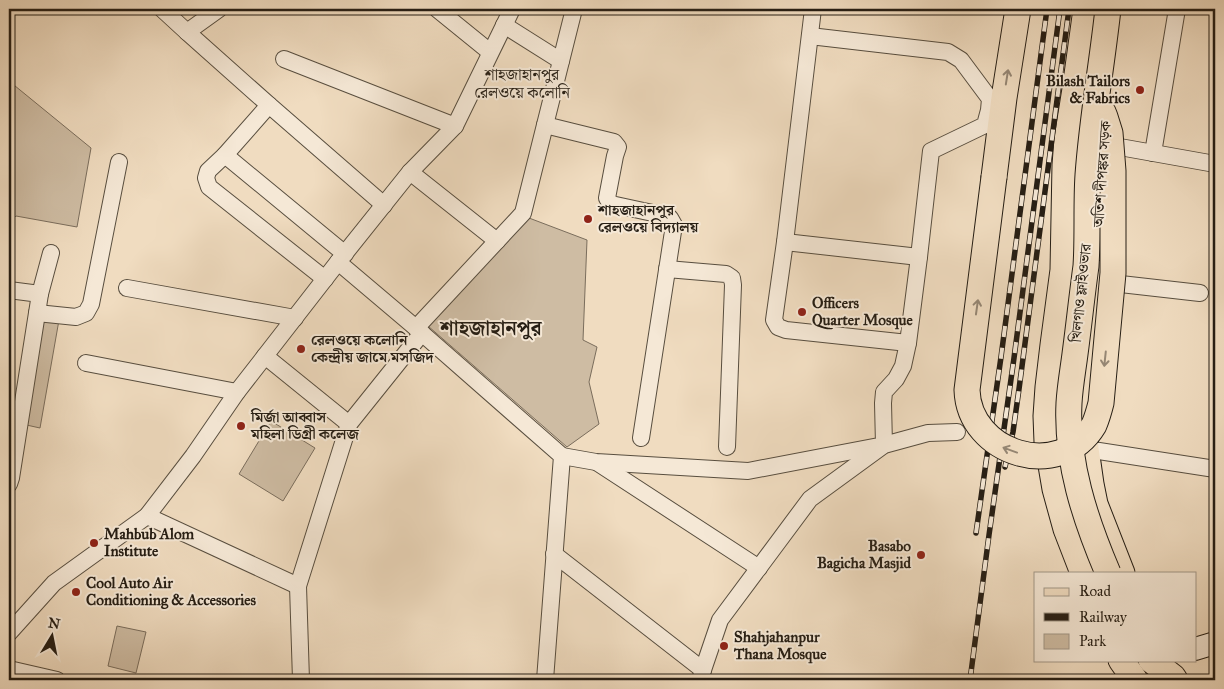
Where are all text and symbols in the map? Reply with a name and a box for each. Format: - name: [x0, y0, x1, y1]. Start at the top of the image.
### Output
- district label: শাহজাহানপুর রেলওয়ে কলোনি: [474, 65, 570, 102]
- one-way arrow: [1003, 69, 1013, 85]
- place label: Bilash Tailors & Fabrics: [1046, 72, 1131, 107]
- marker: Bilash Tailors & Fabrics: [1134, 84, 1146, 96]
- street label: অতিশ দীপঙ্কর সড়ক: [1089, 120, 1115, 229]
- place label: শাহজাহানপুর রেলওয়ে বিদ্যালয়: [597, 201, 700, 236]
- marker: শাহজাহানপুর রেলওয়ে বিদ্যালয়: [582, 213, 594, 225]
- street label: খিলগাও ফ্লাইওভার: [1067, 242, 1095, 344]
- place label: Officers Quarter Mosque: [812, 294, 914, 330]
- one-way arrow: [973, 300, 983, 316]
- marker: Officers Quarter Mosque: [796, 306, 808, 318]
- district label: শাহজাহানপুর: [439, 316, 543, 341]
- place label: রেলওয়ে কলোনি কেন্দ্রীয় জামে মসজিদ: [311, 331, 434, 366]
- marker: রেলওয়ে কলোনি কেন্দ্রীয় জামে মসজিদ: [295, 343, 307, 355]
- one-way arrow: [1100, 351, 1110, 367]
- place label: মির্জা আব্বাস মহিলা ডিগ্রী কলেজ: [250, 408, 359, 443]
- marker: মির্জা আব্বাস মহিলা ডিগ্রী কলেজ: [235, 420, 247, 432]
- one-way arrow: [1003, 445, 1018, 454]
- place label: Mahbub Alom Institute: [104, 525, 195, 560]
- marker: Mahbub Alom Institute: [88, 537, 100, 549]
- place label: Basabo Bagicha Masjid: [817, 537, 911, 573]
- marker: Basabo Bagicha Masjid: [915, 549, 927, 561]
- legend: [1034, 572, 1196, 662]
- place label: Cool Auto Air Conditioning & Accessories: [86, 574, 257, 610]
- text: Road: [1079, 582, 1111, 600]
- marker: Cool Auto Air Conditioning & Accessories: [70, 586, 82, 598]
- text: Railway: [1079, 608, 1128, 626]
- north arrow: [28, 612, 78, 662]
- text: N: [47, 614, 62, 633]
- place label: Shahjahanpur Thana Mosque: [733, 628, 827, 664]
- text: Park: [1079, 632, 1106, 650]
- marker: Shahjahanpur Thana Mosque: [718, 640, 730, 652]

